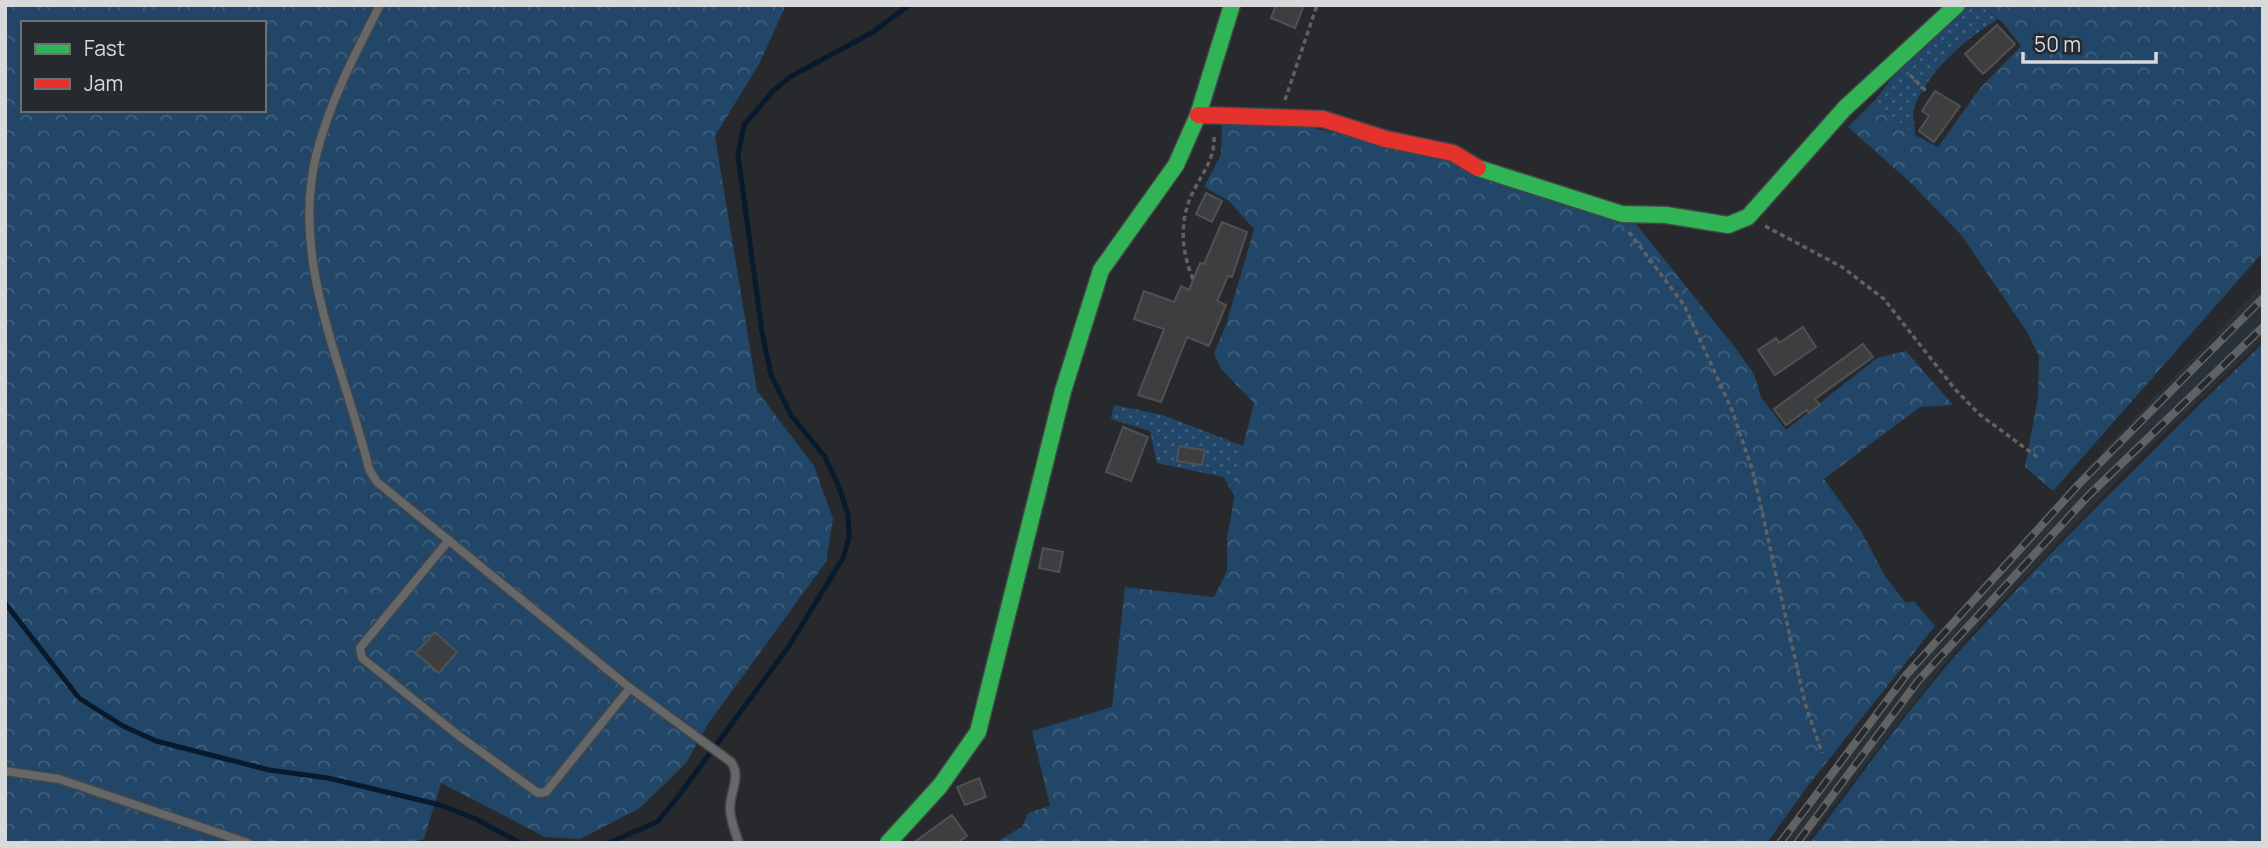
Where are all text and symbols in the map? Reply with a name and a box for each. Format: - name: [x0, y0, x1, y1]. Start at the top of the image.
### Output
- legend: [21, 21, 266, 112]
- scale bar: [2023, 21, 2156, 65]
- text: 50 m: [2034, 30, 2081, 58]
- text: Fast: [84, 34, 125, 62]
- text: Jam: [84, 69, 123, 97]

